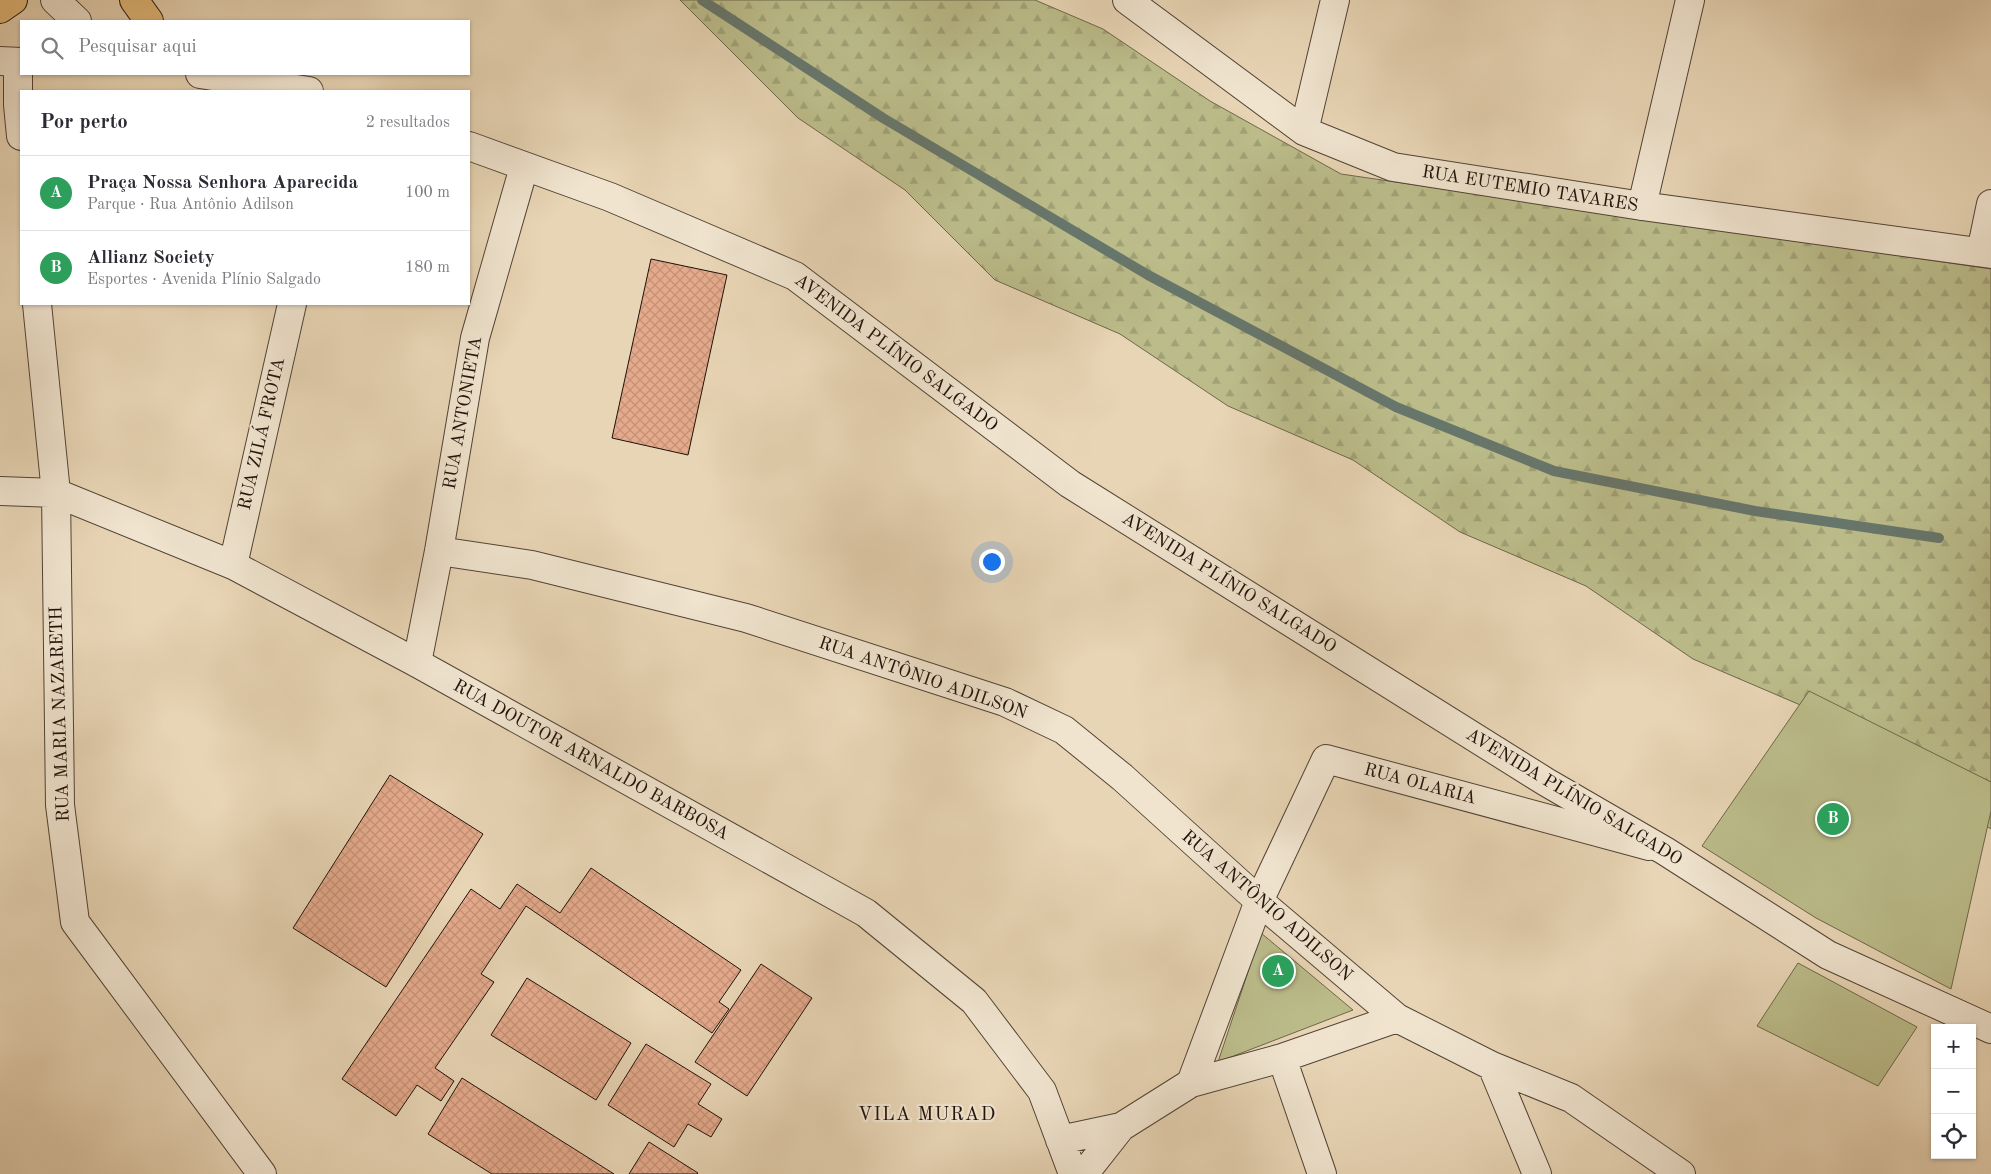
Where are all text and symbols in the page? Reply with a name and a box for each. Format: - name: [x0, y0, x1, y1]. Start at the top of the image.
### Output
- search box: [20, 20, 470, 75]
- icon: search: [38, 34, 66, 62]
- text: Pesquisar aqui: [78, 38, 197, 57]
- text: Por perto: [40, 112, 128, 133]
- text: 2 resultados: [366, 115, 450, 131]
- street label: RUA EUTEMIO TAVARES: [1421, 163, 1639, 215]
- text: Praça Nossa Senhora Aparecida: [87, 174, 358, 193]
- text: A: [50, 185, 62, 201]
- text: 100 m: [405, 185, 450, 201]
- text: Parque · Rua Antônio Adilson: [87, 197, 294, 213]
- text: Allianz Society: [87, 249, 215, 268]
- text: B: [50, 260, 62, 276]
- text: 180 m: [405, 260, 450, 276]
- street label: AVENIDA PLÍNIO SALGADO: [791, 268, 1003, 435]
- text: Esportes · Avenida Plínio Salgado: [87, 272, 321, 288]
- street label: RUA ANTONIETA: [441, 335, 485, 491]
- street label: RUA ZILÁ FROTA: [232, 355, 288, 512]
- street label: AVENIDA PLÍNIO SALGADO: [1119, 506, 1341, 657]
- your location: [979, 549, 1005, 575]
- street label: RUA MARIA NAZARETH: [47, 606, 73, 822]
- street label: RUA ANTÔNIO ADILSON: [816, 630, 1031, 722]
- street label: RUA DOUTOR ARNALDO BARBOSA: [450, 676, 732, 844]
- street label: AVENIDA PLÍNIO SALGADO: [1463, 722, 1687, 869]
- street label: RUA OLARIA: [1362, 760, 1478, 808]
- pin: B: [1817, 800, 1849, 838]
- street label: RUA ANTÔNIO ADILSON: [1177, 826, 1357, 986]
- pin: A: [1262, 952, 1294, 990]
- map controls: [1931, 1024, 1976, 1159]
- button: +: [1931, 1024, 1976, 1069]
- button: −: [1931, 1069, 1976, 1114]
- district label: VILA MURAD: [858, 1106, 996, 1125]
- button: locate: [1931, 1114, 1976, 1159]

